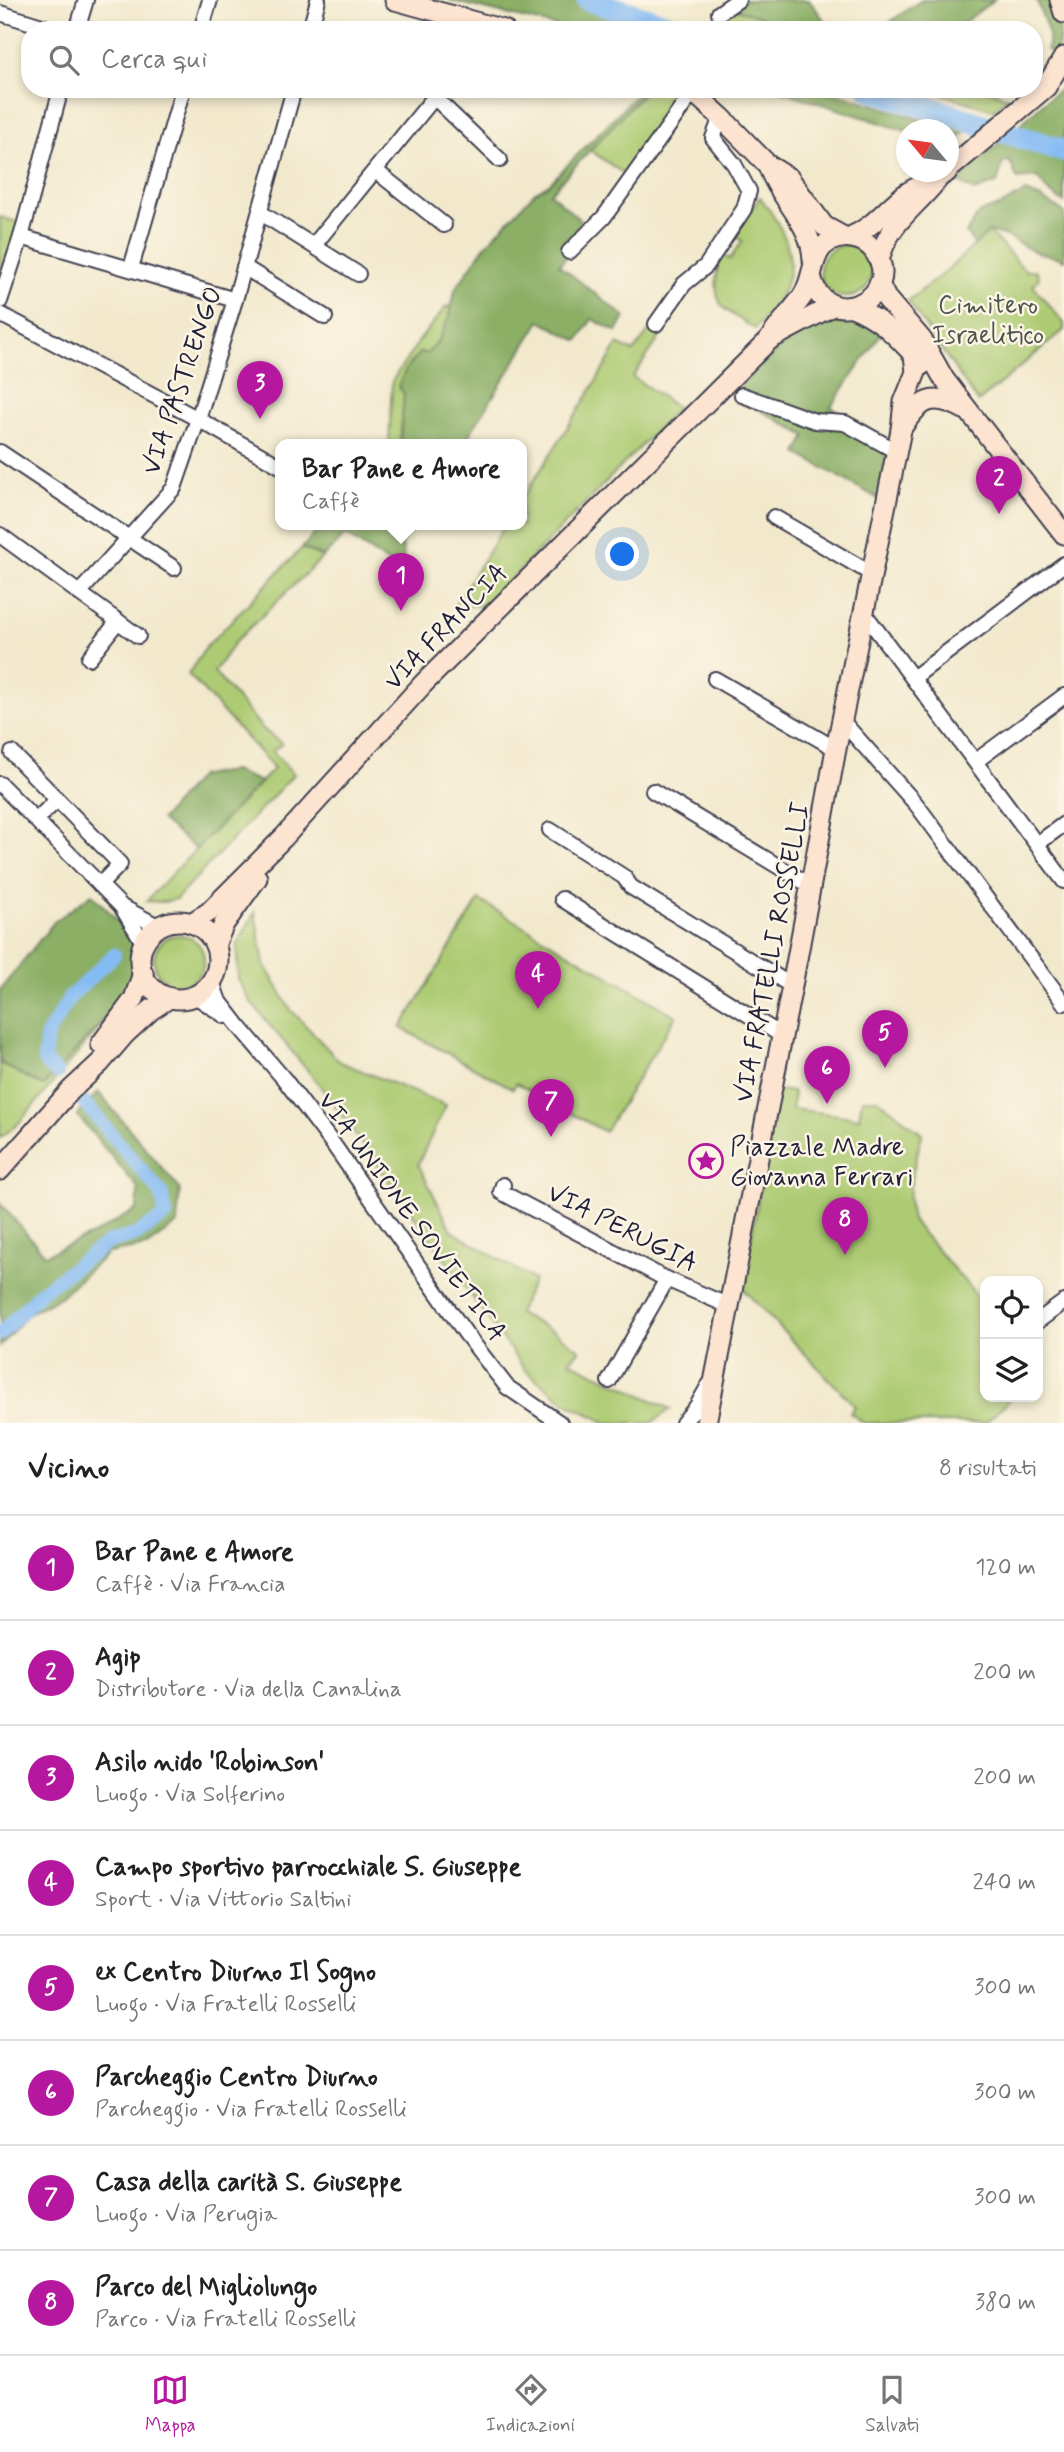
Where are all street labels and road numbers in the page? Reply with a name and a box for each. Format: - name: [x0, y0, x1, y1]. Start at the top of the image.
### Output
- street label: VIA PASTRENGO: [135, 282, 231, 479]
- street label: VIA FRANCIA: [377, 557, 516, 698]
- street label: VIA FRATELLI ROSSELLI: [727, 799, 819, 1105]
- street label: VIA UNIONE SOVIETICA: [309, 1086, 513, 1349]
- street label: VIA PERUGIA: [541, 1176, 703, 1281]

